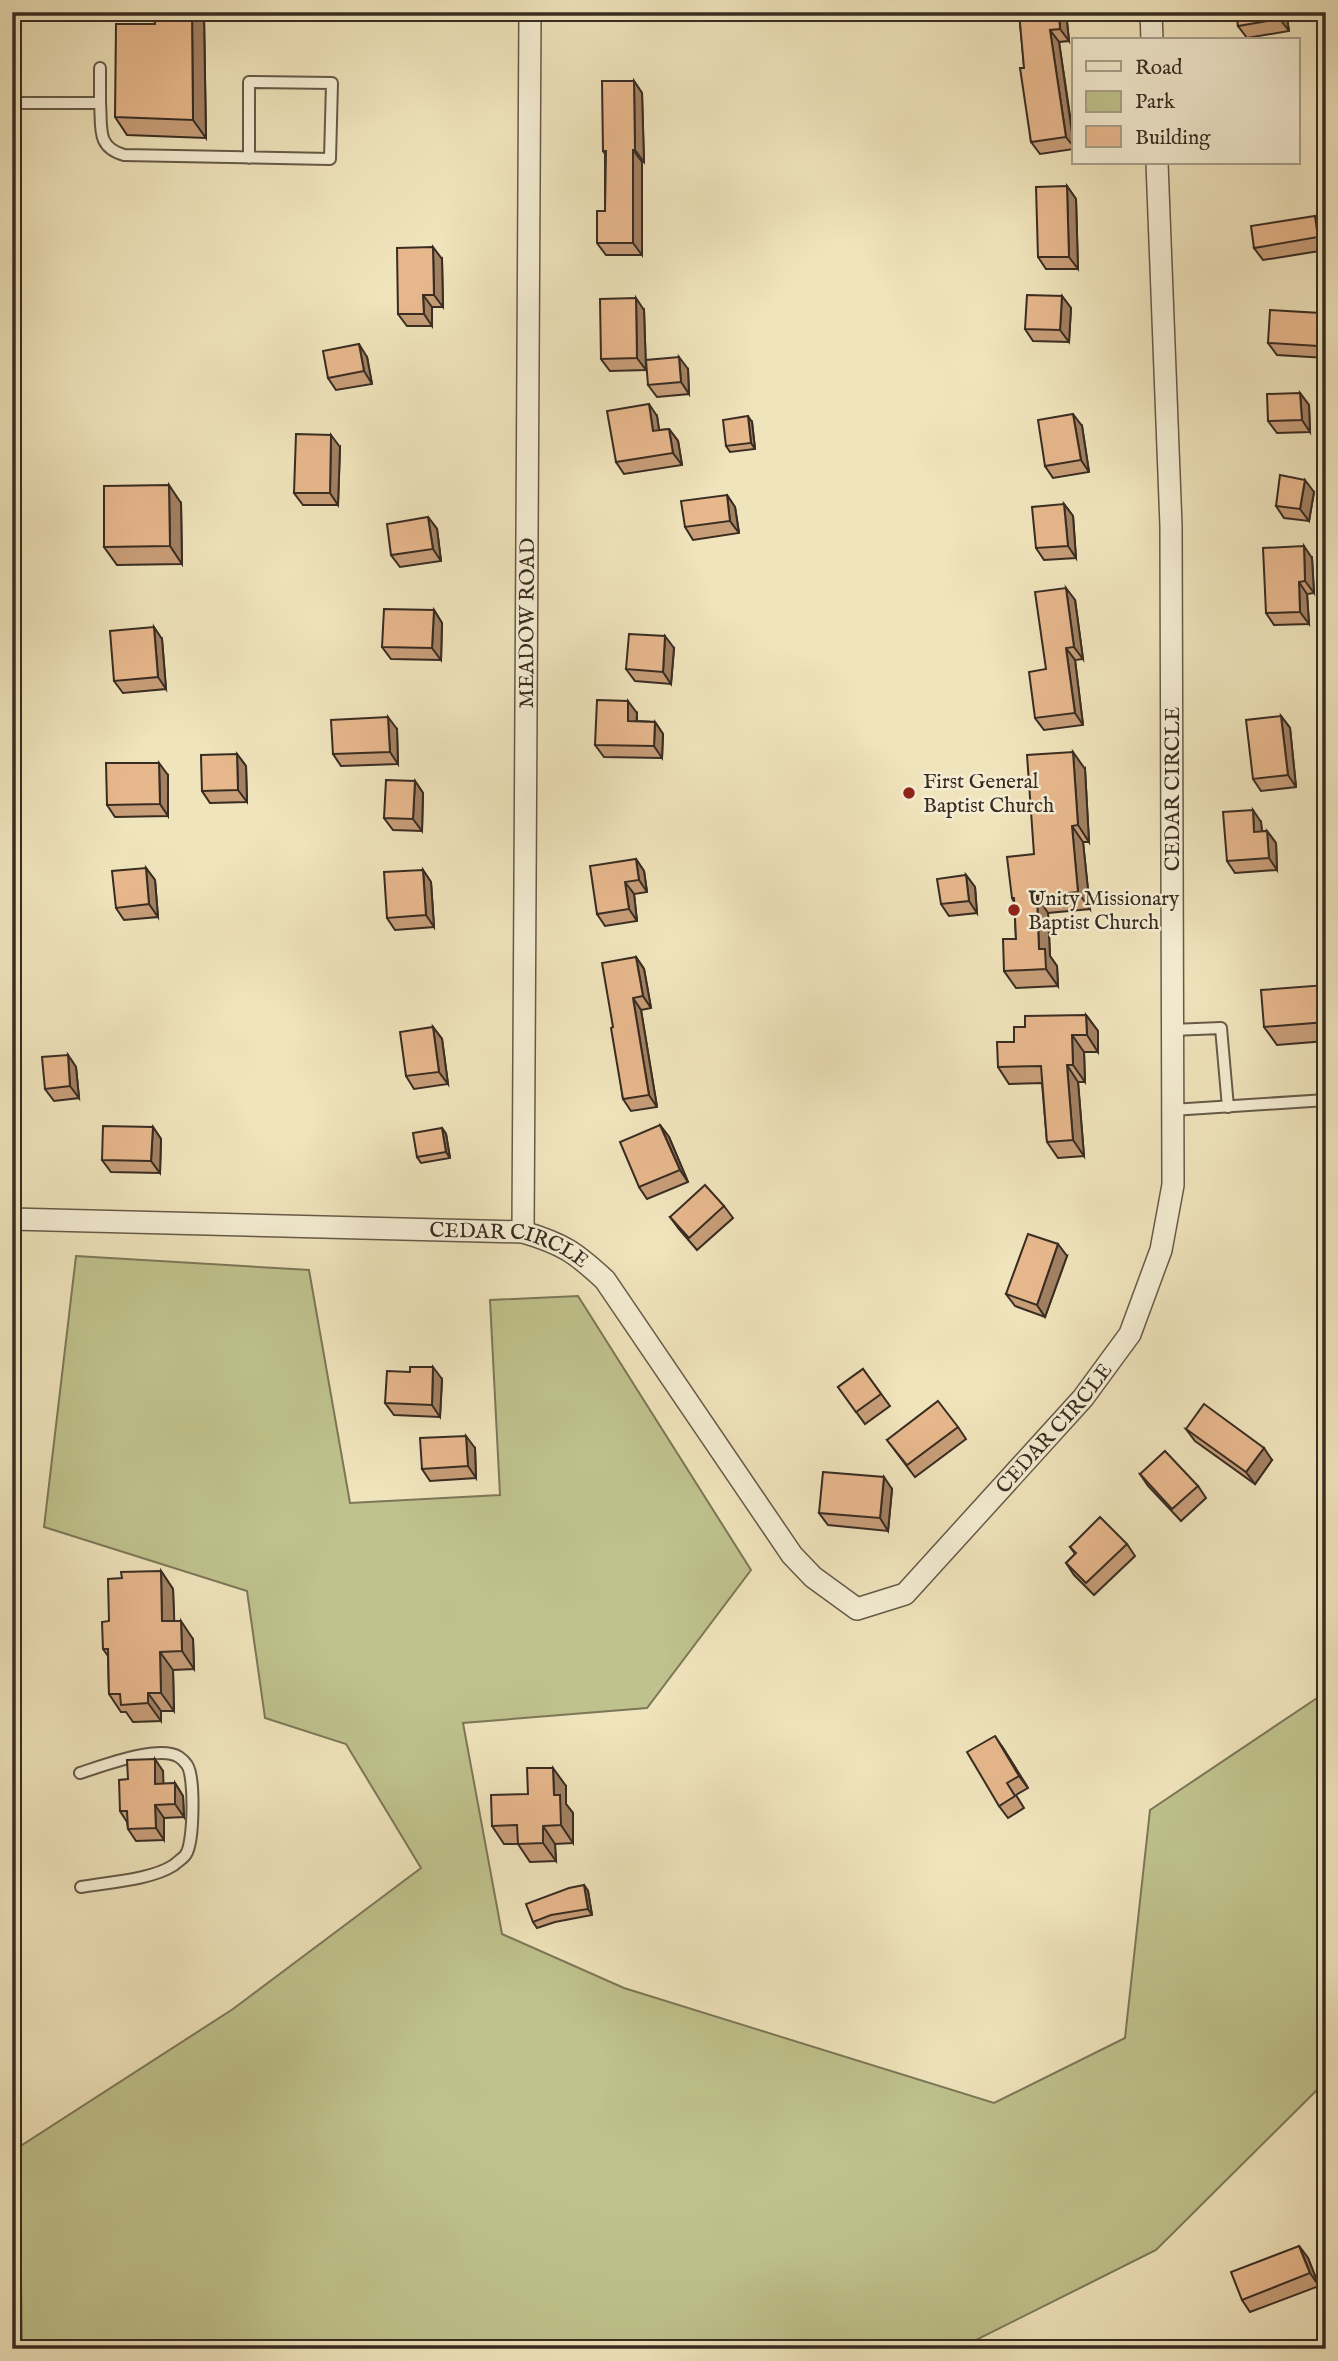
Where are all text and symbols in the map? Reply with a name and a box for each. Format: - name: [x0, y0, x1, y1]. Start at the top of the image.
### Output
- legend: [1072, 38, 1300, 164]
- text: Road: [1135, 55, 1183, 82]
- text: Park: [1135, 89, 1176, 116]
- text: Building: [1135, 125, 1211, 152]
- street label: MEADOW ROAD: [514, 538, 542, 708]
- street label: CEDAR CIRCLE: [1160, 707, 1187, 871]
- place label: First General Baptist Church: [923, 769, 1054, 820]
- marker: First General Baptist Church: [901, 785, 917, 801]
- place label: Unity Missionary Baptist Church: [1028, 886, 1180, 937]
- marker: Unity Missionary Baptist Church: [1006, 902, 1022, 918]
- street label: CEDAR CIRCLE: [429, 1218, 594, 1275]
- street label: CEDAR CIRCLE: [991, 1358, 1119, 1500]

